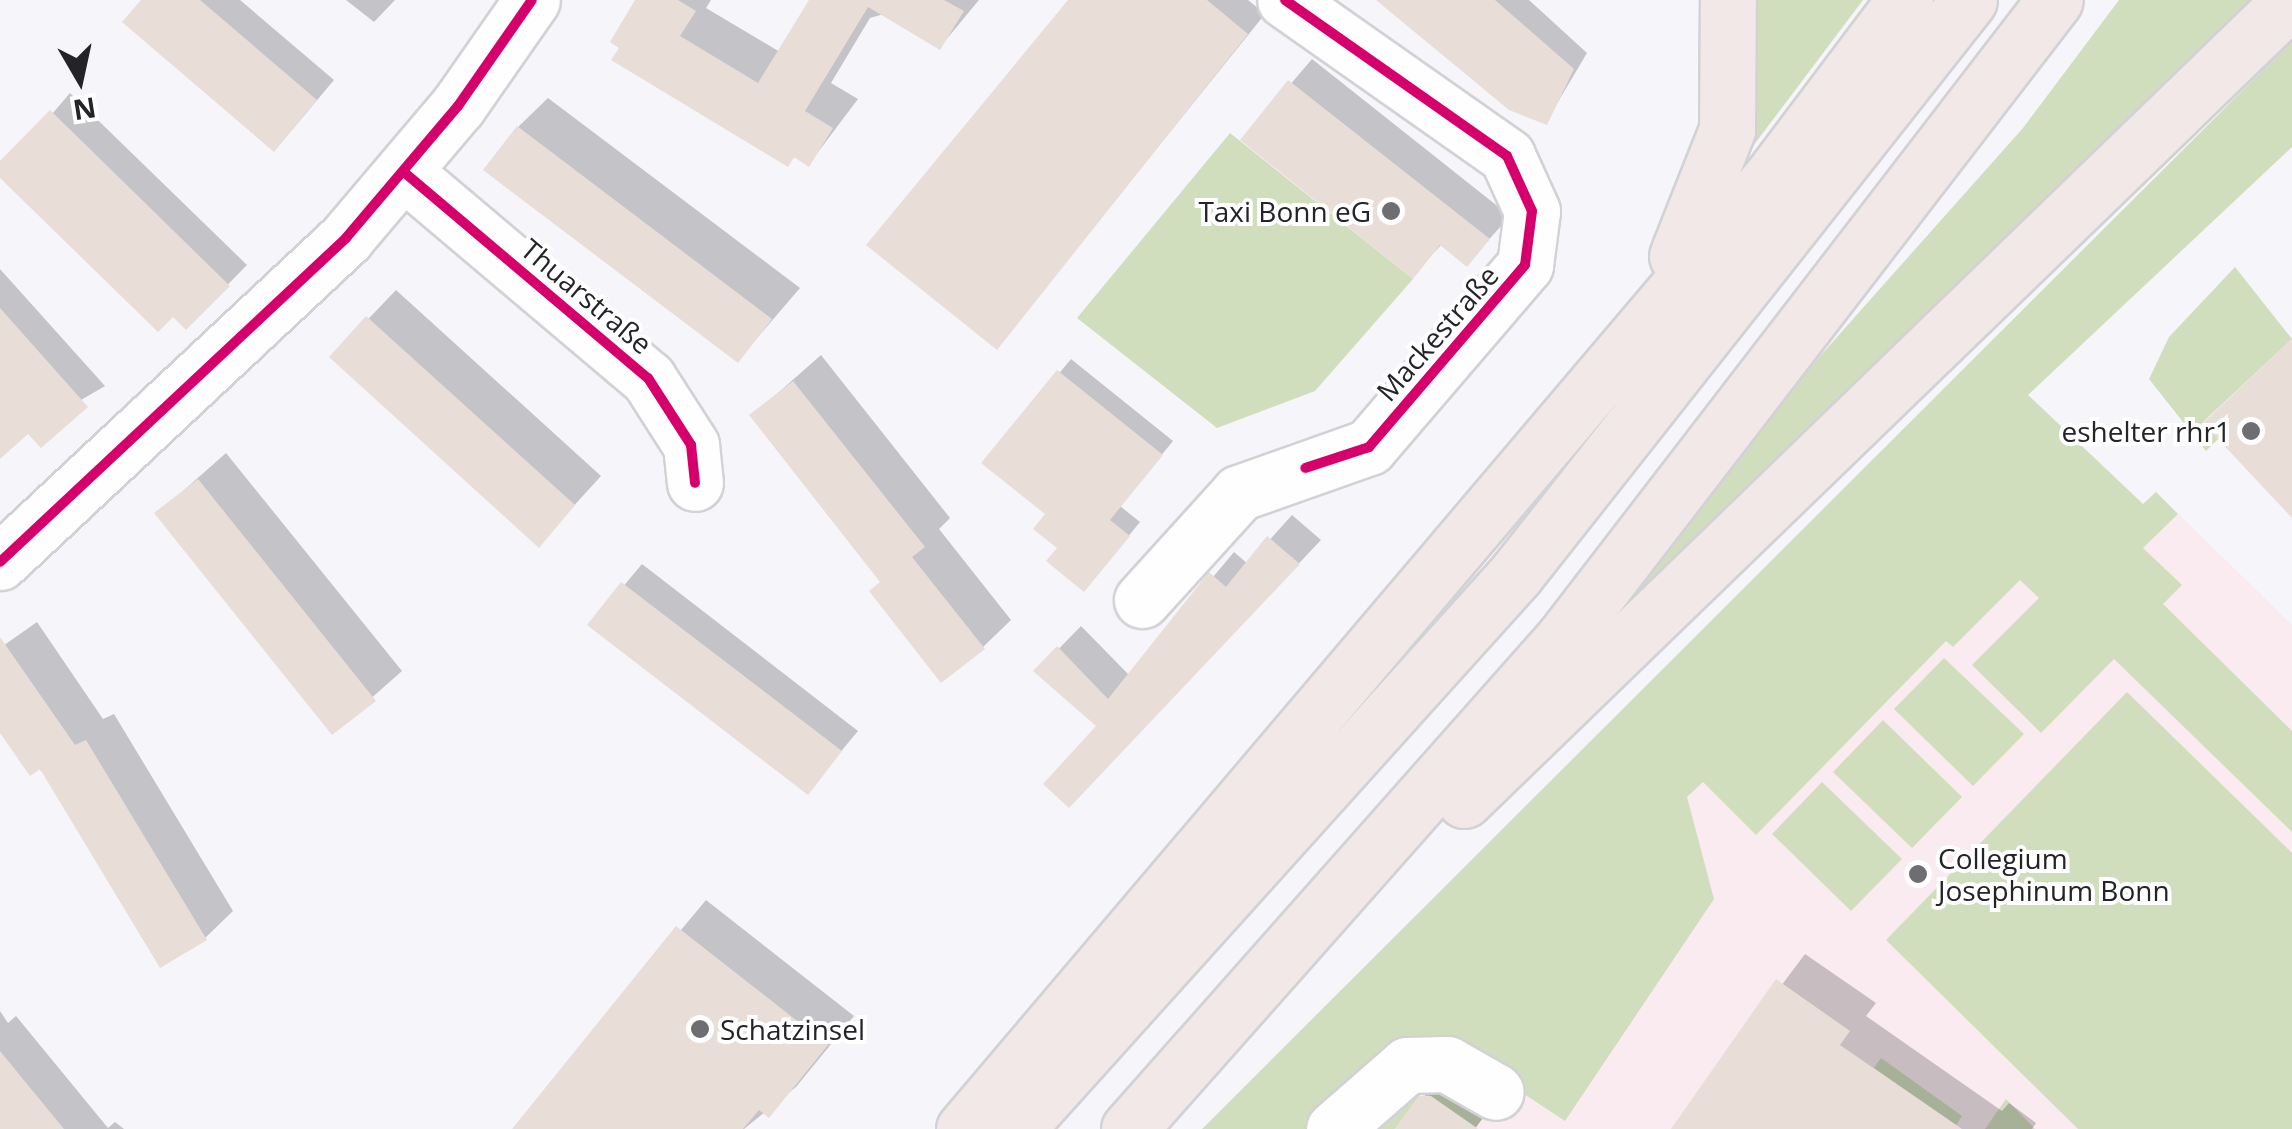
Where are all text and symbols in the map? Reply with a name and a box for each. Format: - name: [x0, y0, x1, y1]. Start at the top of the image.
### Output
- north arrow: [30, 30, 130, 130]
- text: N: [70, 89, 99, 130]
- place label: Taxi Bonn eG: [1198, 194, 1371, 228]
- marker: Taxi Bonn eG: [1380, 200, 1402, 222]
- street label: Thuarstraße: [515, 232, 659, 360]
- street label: Mackestraße: [1369, 259, 1505, 407]
- place label: eshelter rhr1: [2061, 414, 2231, 448]
- marker: eshelter rhr1: [2240, 420, 2262, 442]
- place label: Collegium Josephinum Bonn: [1938, 841, 2170, 907]
- marker: Collegium Josephinum Bonn: [1907, 863, 1929, 885]
- place label: Schatzinsel: [720, 1012, 865, 1046]
- marker: Schatzinsel: [689, 1018, 711, 1040]

